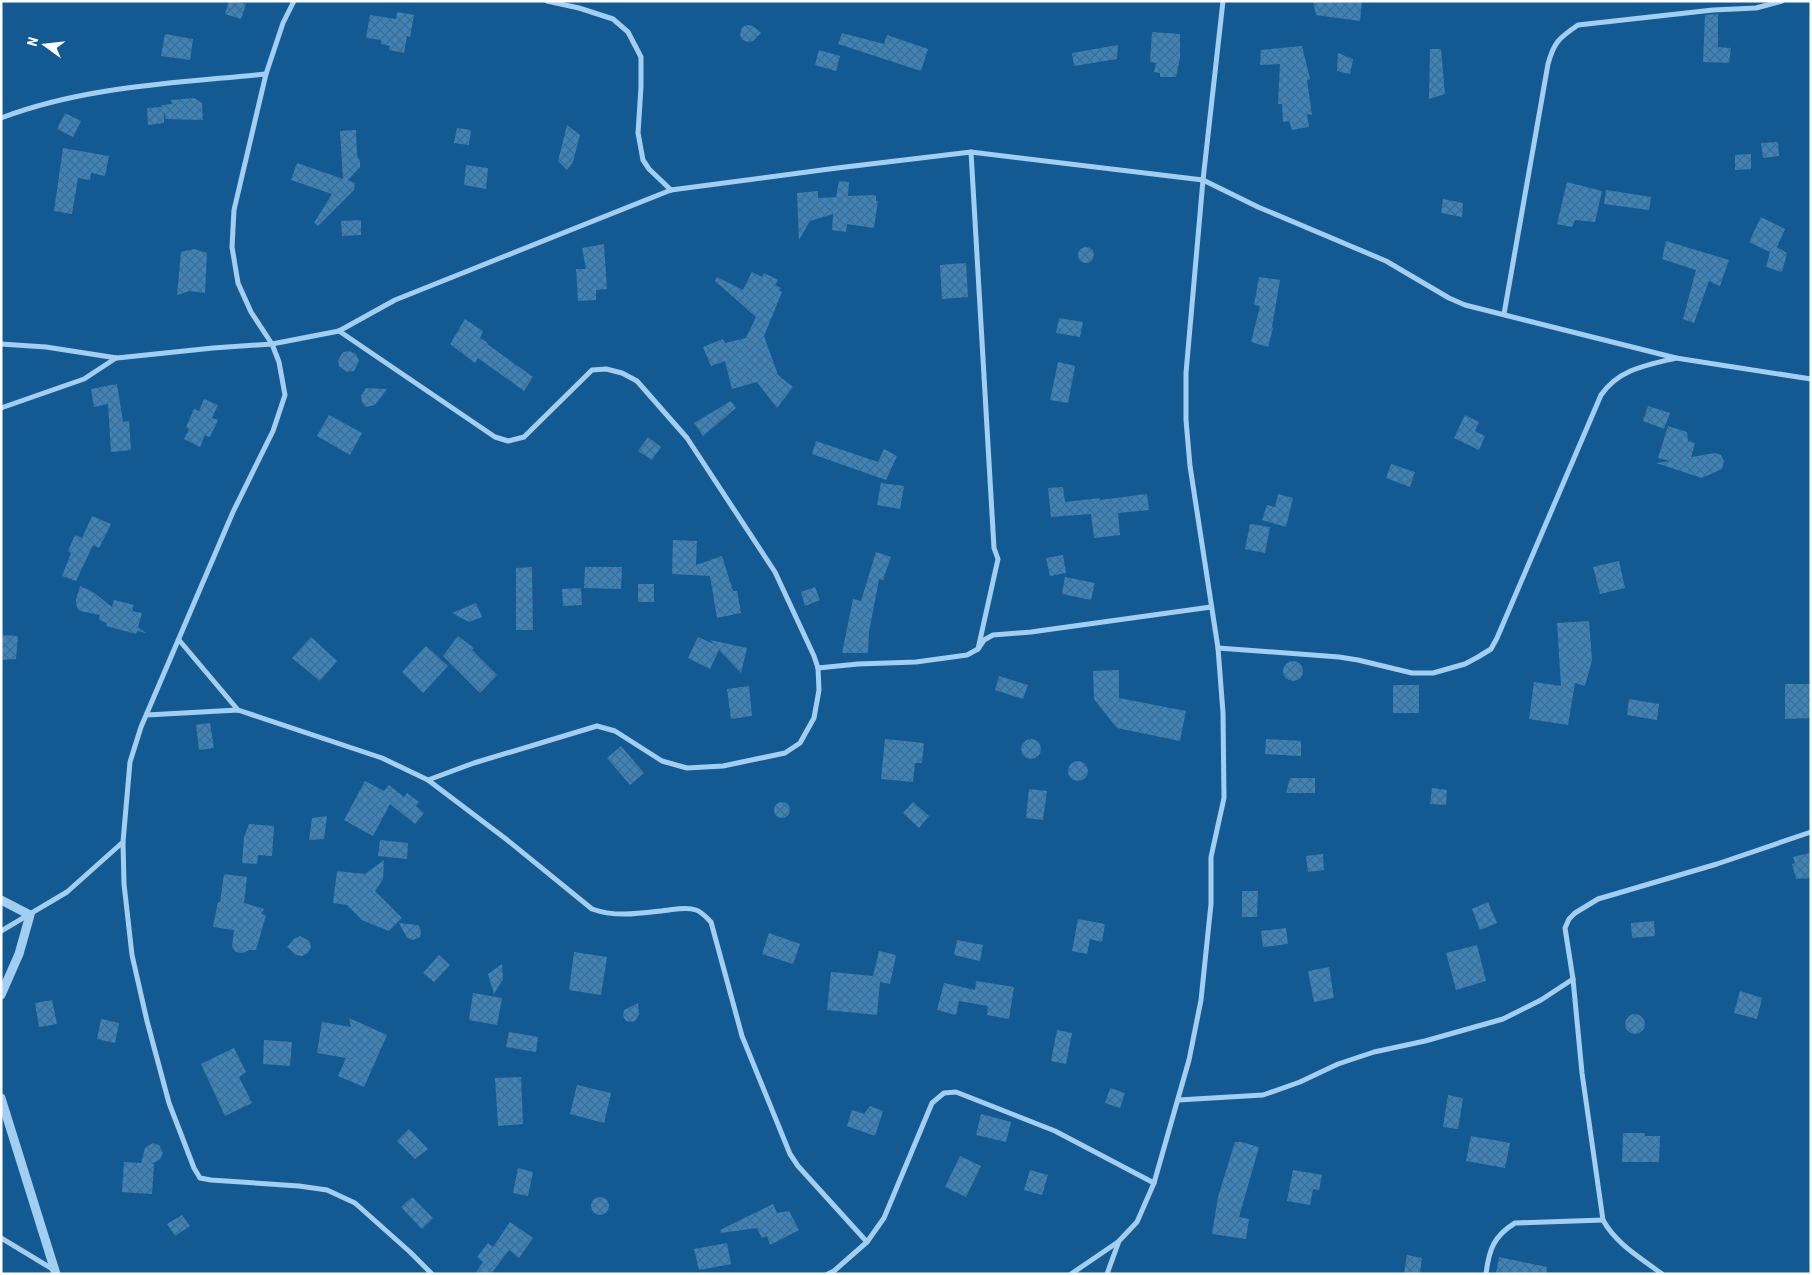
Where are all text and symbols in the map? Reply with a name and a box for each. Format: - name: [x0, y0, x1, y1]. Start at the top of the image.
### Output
- north arrow: [20, 20, 70, 70]
- text: N: [24, 35, 41, 48]

